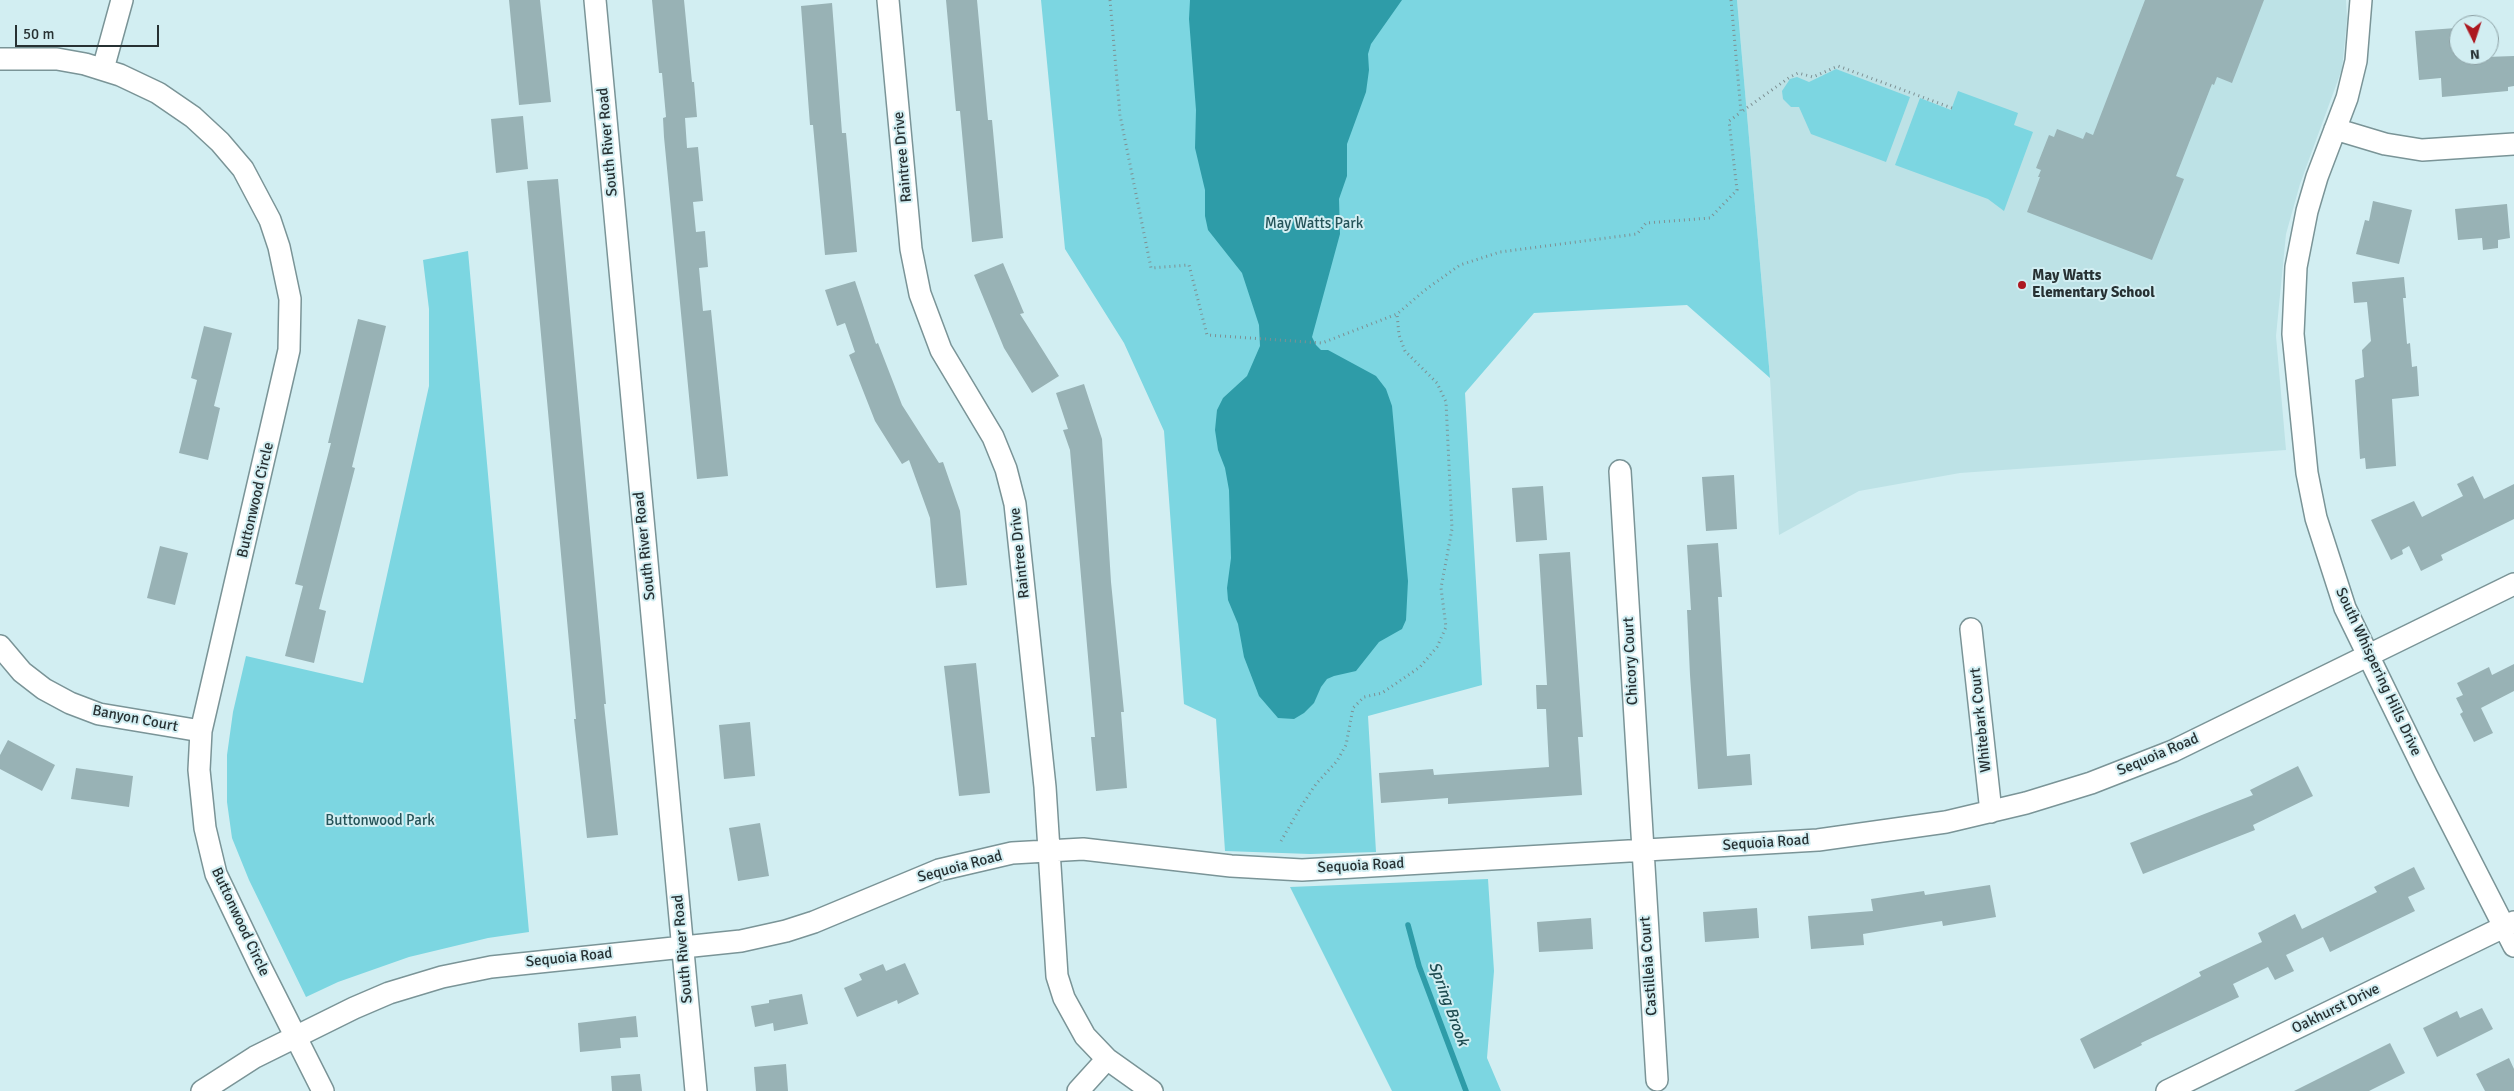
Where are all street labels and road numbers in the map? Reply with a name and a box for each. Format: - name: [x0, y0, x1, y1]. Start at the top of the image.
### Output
- street label: South River Road: [594, 87, 622, 197]
- street label: Raintree Drive: [890, 111, 916, 203]
- street label: Buttonwood Circle: [234, 440, 278, 560]
- street label: South River Road: [630, 491, 660, 601]
- street label: Raintree Drive: [1006, 507, 1034, 599]
- street label: South Whispering Hills Drive: [2331, 585, 2425, 759]
- street label: Chicory Court: [1620, 616, 1642, 706]
- street label: Whitebark Court: [1967, 667, 1995, 773]
- street label: Banyon Court: [91, 702, 179, 736]
- street label: Sequoia Road: [2115, 730, 2201, 780]
- street label: Sequoia Road: [1722, 831, 1810, 855]
- street label: Sequoia Road: [916, 847, 1004, 887]
- street label: Sequoia Road: [1317, 855, 1405, 877]
- street label: Buttonwood Circle: [207, 865, 273, 979]
- street label: South River Road: [669, 894, 697, 1004]
- street label: Castilleia Court: [1637, 916, 1661, 1016]
- street label: Sequoia Road: [525, 945, 613, 971]
- street label: Oakhurst Drive: [2289, 980, 2383, 1038]

